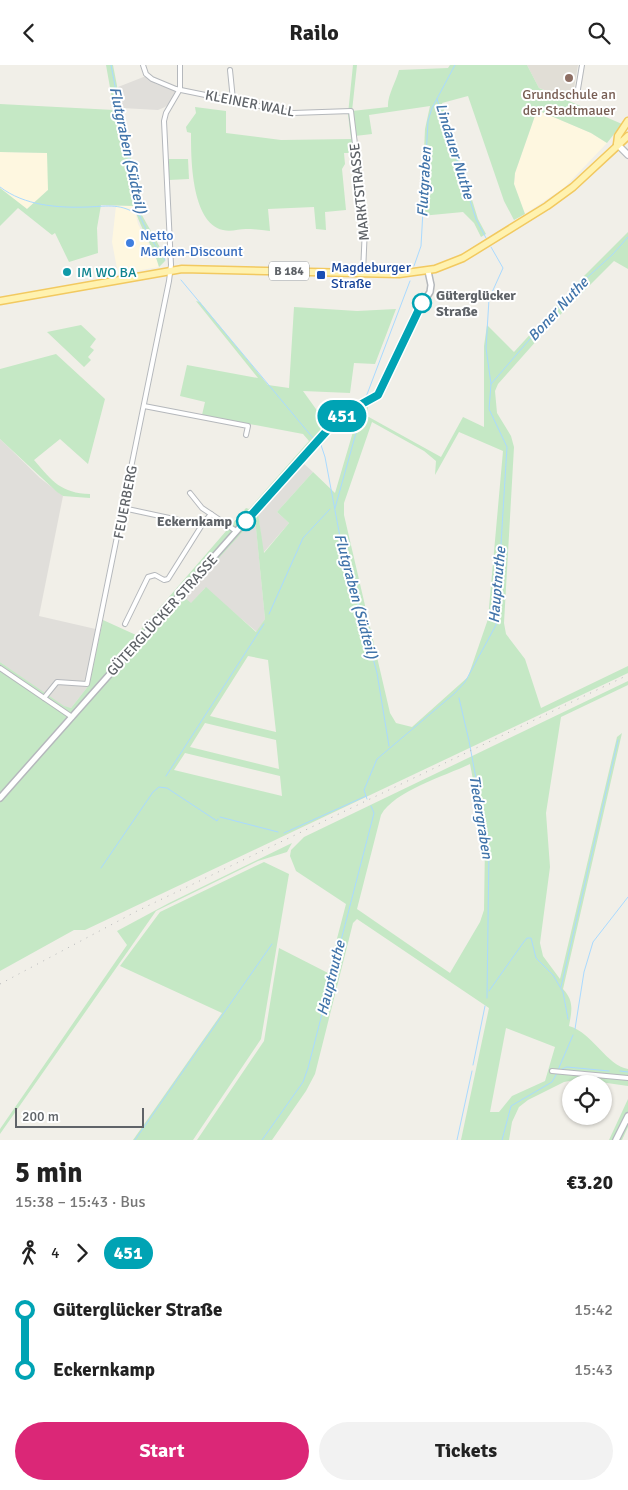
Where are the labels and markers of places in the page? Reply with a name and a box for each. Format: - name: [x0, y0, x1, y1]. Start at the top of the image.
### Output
- marker: Grundschule an der Stadtmauer: [563, 72, 575, 84]
- place label: Grundschule an der Stadtmauer: [522, 86, 616, 119]
- place label: Netto Marken-Discount: [140, 227, 243, 260]
- marker: Netto Marken-Discount: [124, 237, 136, 249]
- place label: Magdeburger Straße: [331, 259, 412, 292]
- place label: IM WO BA: [77, 264, 137, 281]
- marker: IM WO BA: [61, 266, 73, 278]
- marker: Magdeburger Straße: [315, 269, 327, 281]
- place label: Güterglücker Straße: [436, 287, 516, 320]
- marker: Güterglücker Straße: [412, 293, 432, 313]
- marker: Eckernkamp: [236, 511, 256, 531]
- place label: Eckernkamp: [157, 513, 232, 530]

